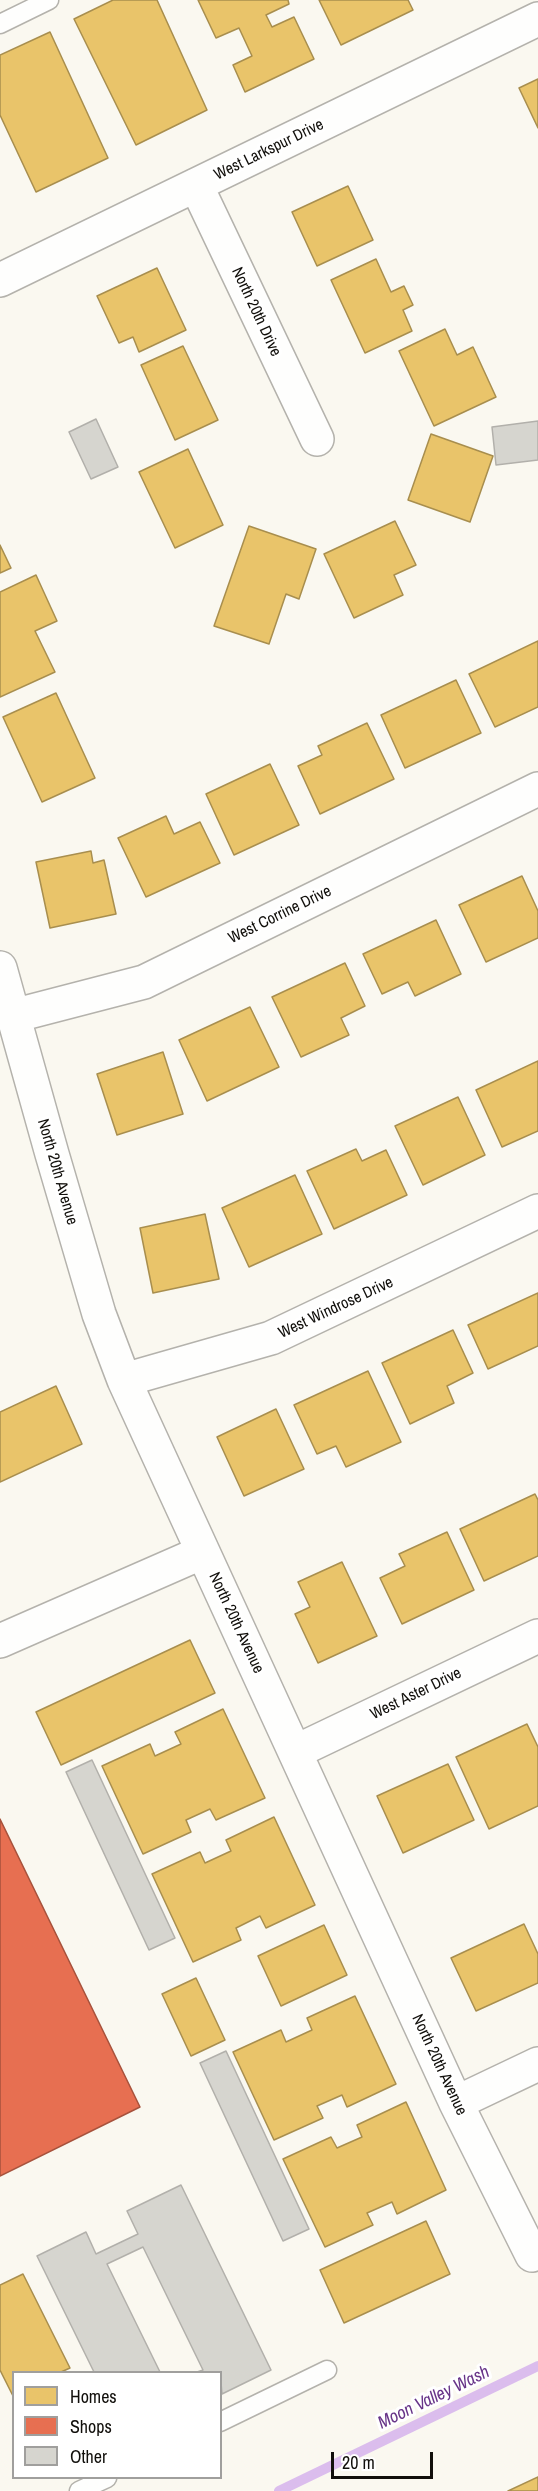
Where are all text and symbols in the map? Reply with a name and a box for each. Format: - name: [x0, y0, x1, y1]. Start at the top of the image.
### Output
- street label: West Larkspur Drive: [211, 115, 327, 185]
- street label: North 20th Drive: [227, 264, 285, 360]
- street label: West Corrine Drive: [225, 882, 335, 948]
- street label: North 20th Avenue: [33, 1117, 81, 1227]
- street label: West Windrose Drive: [276, 1273, 396, 1343]
- street label: North 20th Avenue: [204, 1569, 268, 1677]
- street label: West Aster Drive: [367, 1664, 465, 1724]
- street label: North 20th Avenue: [407, 2011, 471, 2119]
- water label: Moon Valley Wash: [375, 2362, 493, 2434]
- legend: [12, 2371, 222, 2479]
- text: Homes: [70, 2384, 117, 2409]
- text: Shops: [70, 2414, 112, 2439]
- scale bar: [334, 2440, 436, 2478]
- text: Other: [70, 2444, 107, 2469]
- text: 20 m: [342, 2450, 375, 2475]

